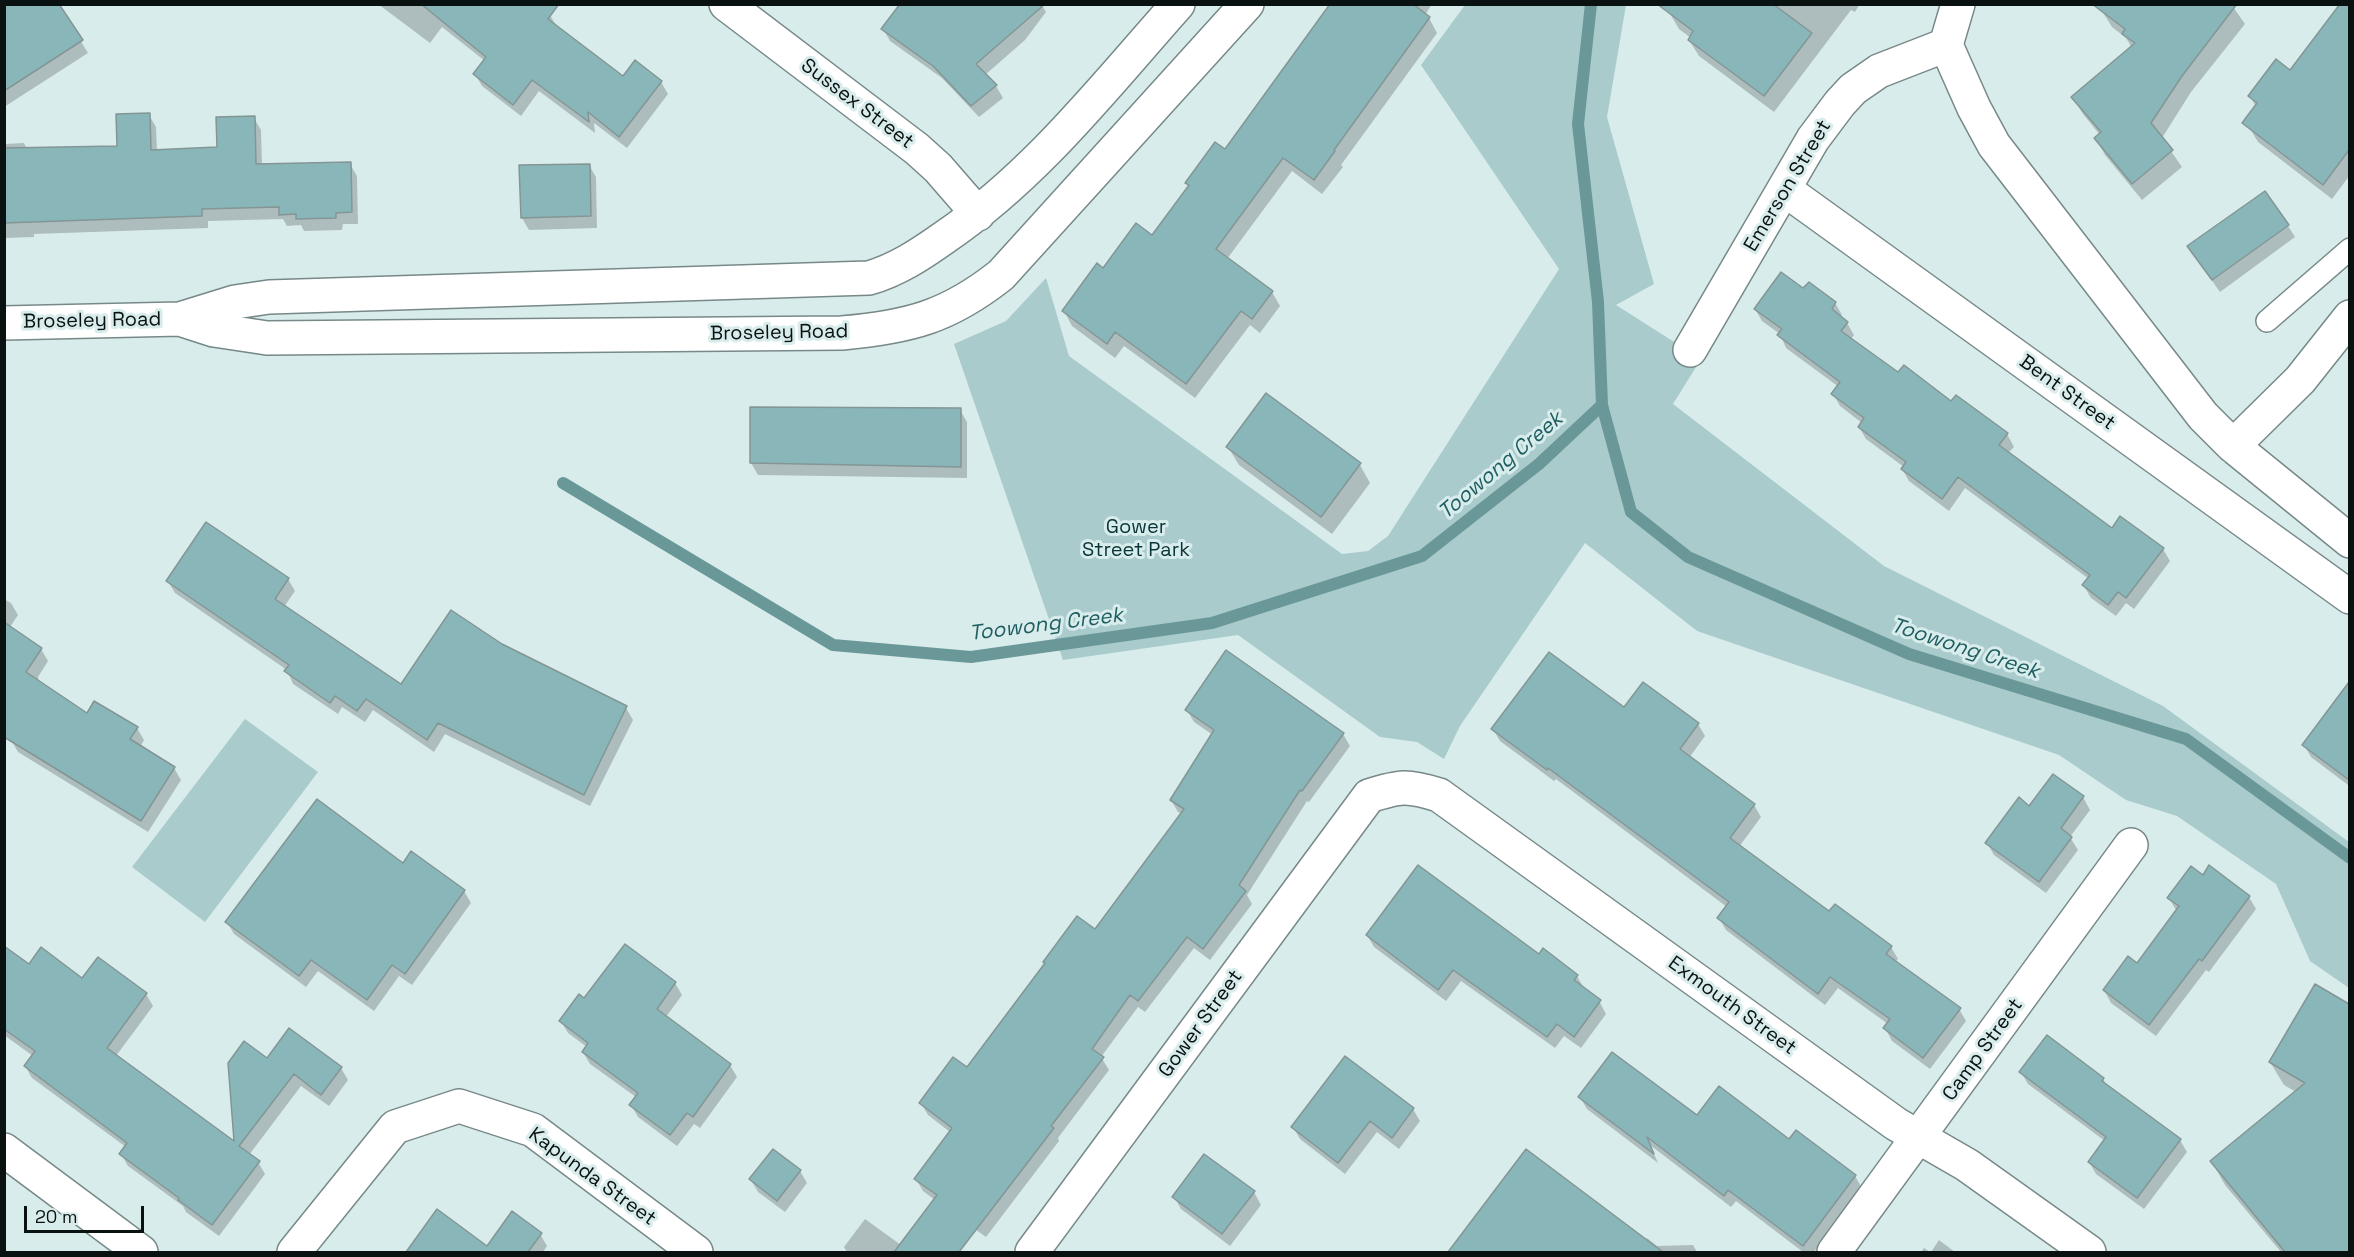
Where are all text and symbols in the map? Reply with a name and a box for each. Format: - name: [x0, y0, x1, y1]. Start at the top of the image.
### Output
- street label: Sussex Street: [796, 54, 918, 154]
- street label: Emerson Street: [1739, 116, 1837, 256]
- street label: Broseley Road: [23, 308, 161, 334]
- street label: Broseley Road: [710, 320, 848, 346]
- street label: Bent Street: [2014, 350, 2120, 436]
- water label: Toowong Creek: [1434, 407, 1568, 525]
- park label: Gower Street Park: [1082, 516, 1190, 563]
- water label: Toowong Creek: [968, 603, 1124, 647]
- water label: Toowong Creek: [1888, 613, 2042, 685]
- street label: Exmouth Street: [1663, 951, 1801, 1061]
- street label: Gower Street: [1154, 966, 1248, 1082]
- street label: Camp Street: [1938, 994, 2028, 1106]
- street label: Kapunda Street: [524, 1123, 660, 1231]
- scale bar: [27, 1194, 147, 1232]
- text: 20 m: [35, 1205, 78, 1228]

